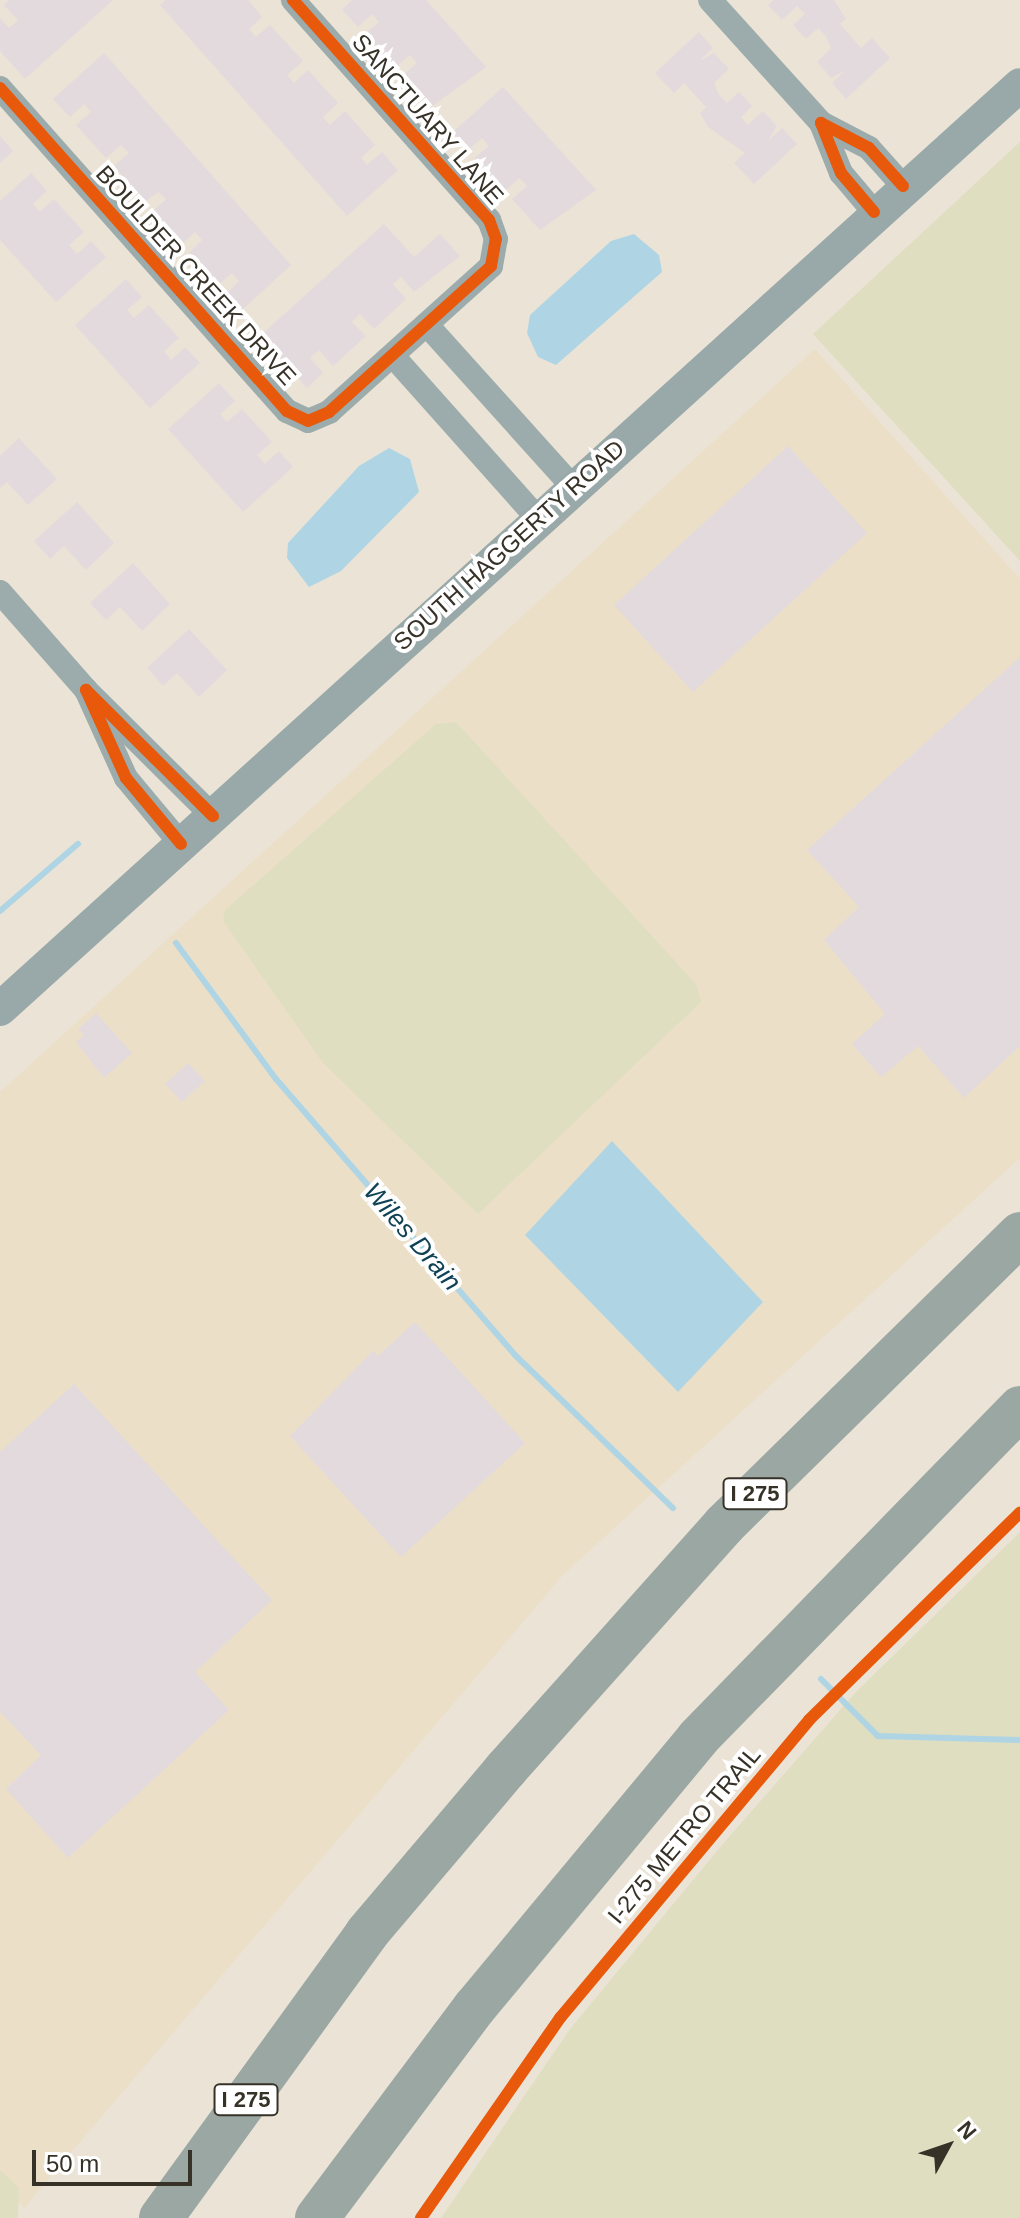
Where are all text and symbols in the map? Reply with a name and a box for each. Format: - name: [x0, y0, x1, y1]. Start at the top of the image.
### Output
- street label: SANCTUARY LANE: [346, 28, 510, 210]
- street label: BOULDER CREEK DRIVE: [90, 159, 302, 391]
- street label: SOUTH HAGGERTY ROAD: [388, 434, 630, 656]
- water label: Wiles Drain: [357, 1177, 467, 1297]
- road number: I 275: [721, 1476, 789, 1512]
- street label: I-275 METRO TRAIL: [601, 1740, 767, 1930]
- road number: I 275: [212, 2082, 280, 2118]
- north arrow: [908, 2106, 988, 2186]
- text: N: [952, 2116, 981, 2144]
- scale bar: [36, 2134, 196, 2184]
- text: 50 m: [46, 2150, 99, 2177]

